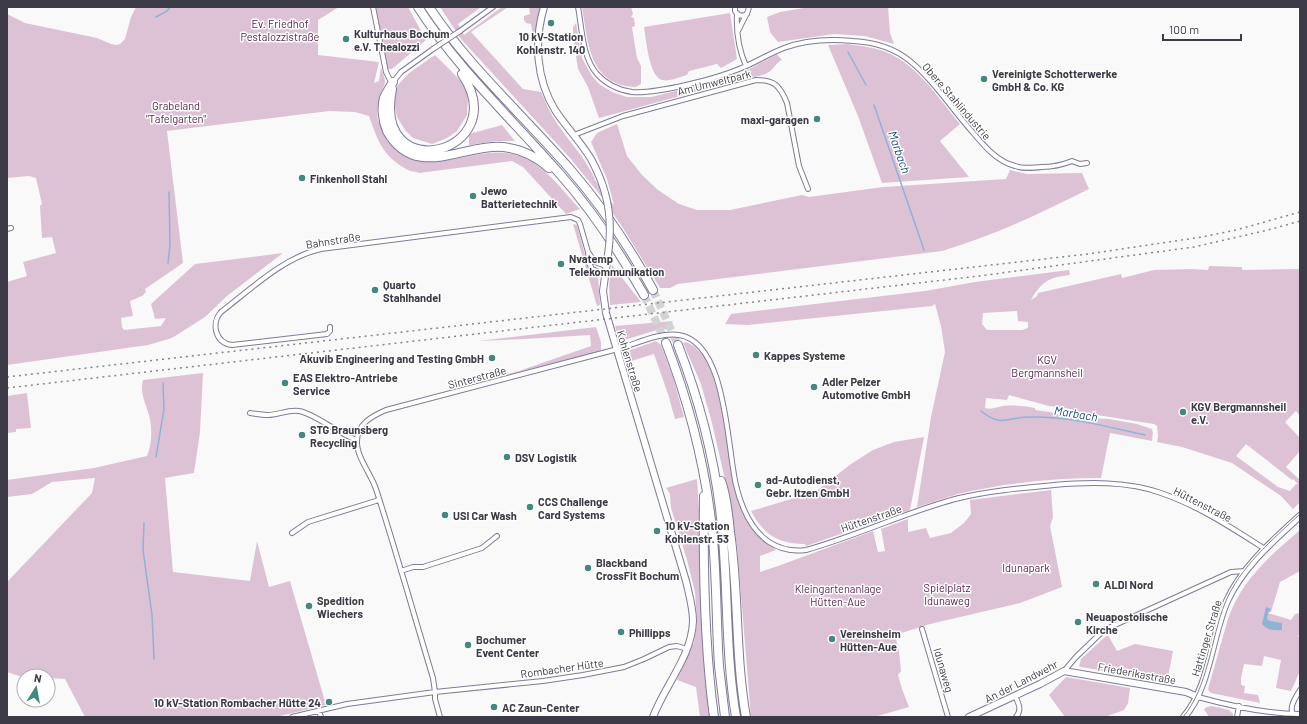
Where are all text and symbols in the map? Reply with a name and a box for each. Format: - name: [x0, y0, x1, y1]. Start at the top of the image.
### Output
- scale bar: [1163, 16, 1241, 42]
- park label: Ev. Friedhof Pestalozzistraße: [241, 17, 320, 43]
- marker: 10 kV-Station Kohlenstr. 140: [546, 18, 556, 28]
- text: 100 m: [1169, 22, 1199, 36]
- place label: Kulturhaus Bochum e.V. Thealozzi: [354, 27, 450, 53]
- place label: 10 kV-Station Kohlenstr. 140: [517, 30, 585, 56]
- marker: Kulturhaus Bochum e.V. Thealozzi: [341, 34, 351, 44]
- street label: Obere Stahlindustrie: [920, 60, 994, 142]
- street label: Am Umweltpark: [676, 66, 753, 97]
- place label: Vereinigte Schotterwerke GmbH & Co. KG: [992, 67, 1117, 93]
- marker: Vereinigte Schotterwerke GmbH & Co. KG: [979, 74, 989, 84]
- park label: Grabeland "Tafelgarten": [146, 99, 206, 125]
- place label: maxi-garagen: [741, 113, 809, 126]
- marker: maxi-garagen: [812, 114, 822, 124]
- water label: Marbach: [886, 129, 914, 175]
- place label: Finkenholl Stahl: [310, 172, 388, 185]
- marker: Finkenholl Stahl: [297, 173, 307, 183]
- place label: Jewo Batterietechnik: [481, 184, 558, 210]
- marker: Jewo Batterietechnik: [468, 191, 478, 201]
- street label: Bahnstraße: [305, 229, 361, 251]
- place label: Nvatemp Telekommunikation: [569, 252, 664, 278]
- marker: Nvatemp Telekommunikation: [556, 259, 566, 269]
- place label: Quarto Stahlhandel: [383, 278, 441, 304]
- marker: Quarto Stahlhandel: [370, 285, 380, 295]
- street label: Kohlenstraße: [614, 329, 646, 393]
- place label: Kappes Systeme: [764, 349, 845, 362]
- marker: Kappes Systeme: [751, 350, 761, 360]
- place label: Akuvib Engineering and Testing GmbH: [300, 352, 484, 365]
- marker: Akuvib Engineering and Testing GmbH: [487, 353, 497, 363]
- park label: KGV Bergmannsheil: [1011, 353, 1083, 379]
- street label: Sinterstraße: [446, 363, 508, 391]
- place label: EAS Elektro-Antriebe Service: [293, 371, 398, 397]
- place label: Adler Pelzer Automotive GmbH: [822, 375, 910, 401]
- marker: EAS Elektro-Antriebe Service: [280, 378, 290, 388]
- marker: Adler Pelzer Automotive GmbH: [809, 382, 819, 392]
- place label: KGV Bergmannsheil e.V.: [1191, 400, 1286, 426]
- water label: Marbach: [1053, 403, 1099, 423]
- marker: KGV Bergmannsheil e.V.: [1178, 407, 1188, 417]
- place label: STG Braunsberg Recycling: [310, 423, 388, 449]
- marker: STG Braunsberg Recycling: [297, 430, 307, 440]
- place label: DSV Logistik: [515, 451, 577, 464]
- marker: DSV Logistik: [502, 452, 512, 462]
- place label: ad-Autodienst, Gebr. Itzen GmbH: [766, 473, 849, 499]
- marker: ad-Autodienst, Gebr. Itzen GmbH: [753, 480, 763, 490]
- street label: Hüttenstraße: [1172, 484, 1234, 524]
- place label: CCS Challenge Card Systems: [538, 495, 608, 521]
- street label: Hüttenstraße: [839, 501, 903, 535]
- marker: CCS Challenge Card Systems: [525, 502, 535, 512]
- place label: USI Car Wash: [453, 509, 517, 522]
- marker: USI Car Wash: [440, 510, 450, 520]
- place label: 10 kV-Station Kohlenstr. 53: [665, 519, 729, 545]
- marker: 10 kV-Station Kohlenstr. 53: [652, 526, 662, 536]
- place label: Blackband CrossFit Bochum: [596, 556, 679, 582]
- park label: Idunapark: [1002, 561, 1050, 574]
- marker: Blackband CrossFit Bochum: [583, 563, 593, 573]
- place label: ALDI Nord: [1104, 578, 1153, 591]
- marker: ALDI Nord: [1091, 579, 1101, 589]
- park label: Spielplatz Idunaweg: [924, 581, 970, 607]
- park label: Kleingartenanlage Hütten-Aue: [795, 582, 881, 608]
- place label: Spedition Wiechers: [317, 594, 364, 620]
- street label: Hattinger Straße: [1188, 598, 1224, 678]
- marker: Spedition Wiechers: [304, 601, 314, 611]
- place label: Neuapostolische Kirche: [1086, 610, 1168, 636]
- marker: Neuapostolische Kirche: [1073, 617, 1083, 627]
- place label: Phillipps: [629, 626, 671, 639]
- marker: Phillipps: [616, 627, 626, 637]
- place label: Vereinsheim Hütten-Aue: [840, 627, 901, 653]
- place label: Bochumer Event Center: [476, 633, 540, 659]
- marker: Vereinsheim Hütten-Aue: [827, 634, 837, 644]
- marker: Bochumer Event Center: [463, 640, 473, 650]
- street label: Idunaweg: [931, 646, 957, 694]
- street label: Rombacher Hütte: [520, 656, 605, 680]
- street label: An der Landwehr: [982, 657, 1060, 705]
- street label: Friederikastraße: [1097, 660, 1177, 686]
- north arrow: [16, 668, 56, 708]
- text: N: [33, 671, 43, 685]
- place label: 10 kV-Station Rombacher Hütte 24: [154, 696, 321, 709]
- marker: 10 kV-Station Rombacher Hütte 24: [324, 697, 334, 707]
- place label: AC Zaun-Center: [502, 701, 580, 714]
- marker: AC Zaun-Center: [489, 702, 499, 712]

